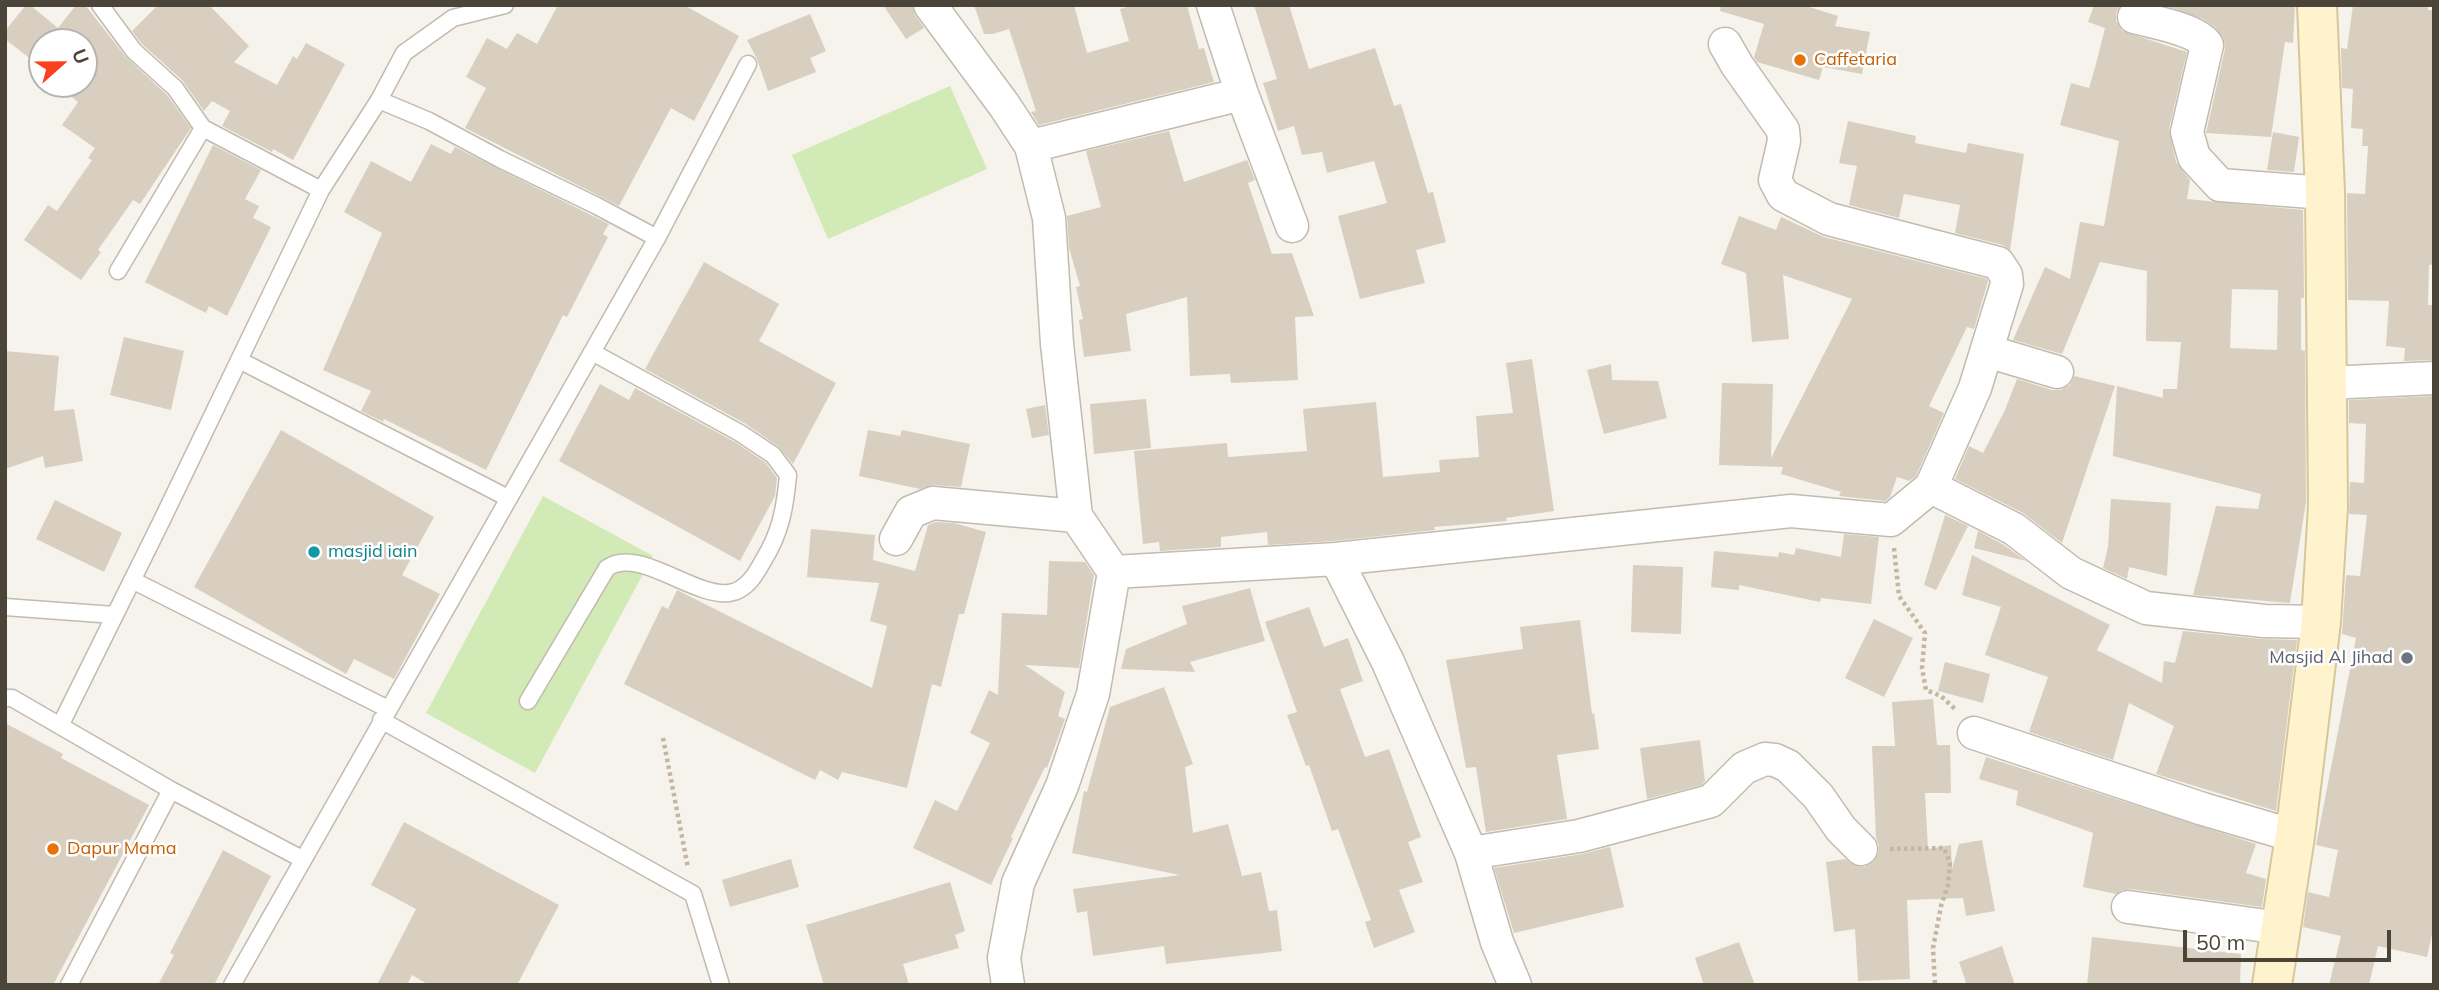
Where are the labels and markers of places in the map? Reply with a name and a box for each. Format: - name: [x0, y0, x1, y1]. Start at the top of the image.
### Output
- place label: Caffetaria: [1814, 49, 1897, 71]
- marker: Caffetaria: [1792, 52, 1808, 68]
- place label: masjid iain: [328, 541, 418, 563]
- marker: masjid iain: [306, 544, 322, 560]
- place label: Masjid Al Jihad: [2269, 647, 2393, 669]
- marker: Masjid Al Jihad: [2399, 650, 2415, 666]
- place label: Dapur Mama: [67, 838, 177, 860]
- marker: Dapur Mama: [45, 841, 61, 857]

